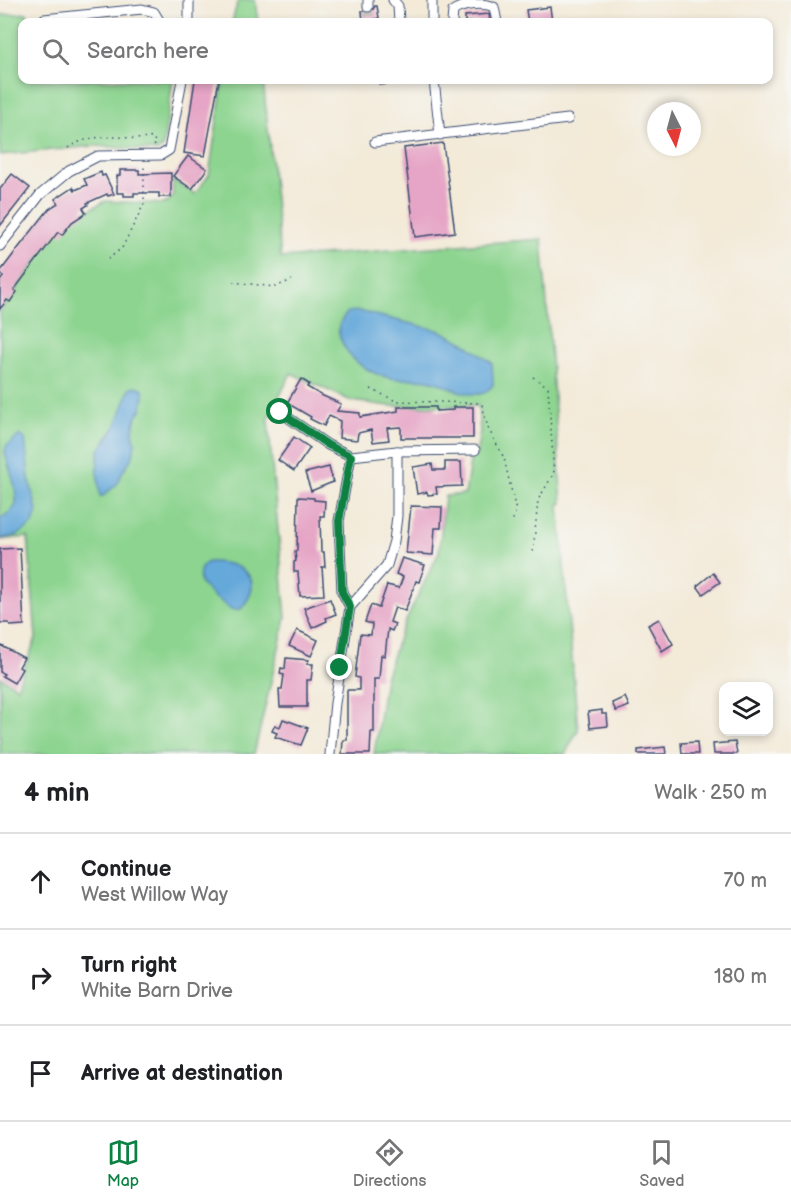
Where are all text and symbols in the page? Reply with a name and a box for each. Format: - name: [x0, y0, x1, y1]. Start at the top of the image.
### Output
- search box: [18, 18, 773, 84]
- icon: search: [39, 35, 72, 68]
- text: Search here: [87, 38, 209, 65]
- north arrow: [647, 102, 701, 156]
- route start: [266, 398, 292, 424]
- route end: [326, 654, 352, 680]
- map controls: [719, 682, 773, 736]
- button: layers: [719, 682, 773, 736]
- text: 4 min: [24, 778, 89, 809]
- text: Walk · 250 m: [654, 781, 767, 805]
- text: Continue: [81, 856, 171, 883]
- icon: ahead: [24, 865, 57, 898]
- text: 70 m: [723, 869, 767, 893]
- text: West Willow Way: [81, 883, 228, 907]
- text: Turn right: [81, 952, 177, 979]
- icon: right: [24, 961, 57, 994]
- text: 180 m: [714, 965, 767, 989]
- text: White Barn Drive: [81, 979, 233, 1003]
- icon: arrive: [24, 1057, 57, 1090]
- text: Arrive at destination: [81, 1060, 283, 1087]
- tab: Map: [107, 1136, 140, 1191]
- tab: Directions: [353, 1136, 426, 1191]
- tab: Saved: [639, 1136, 684, 1191]

